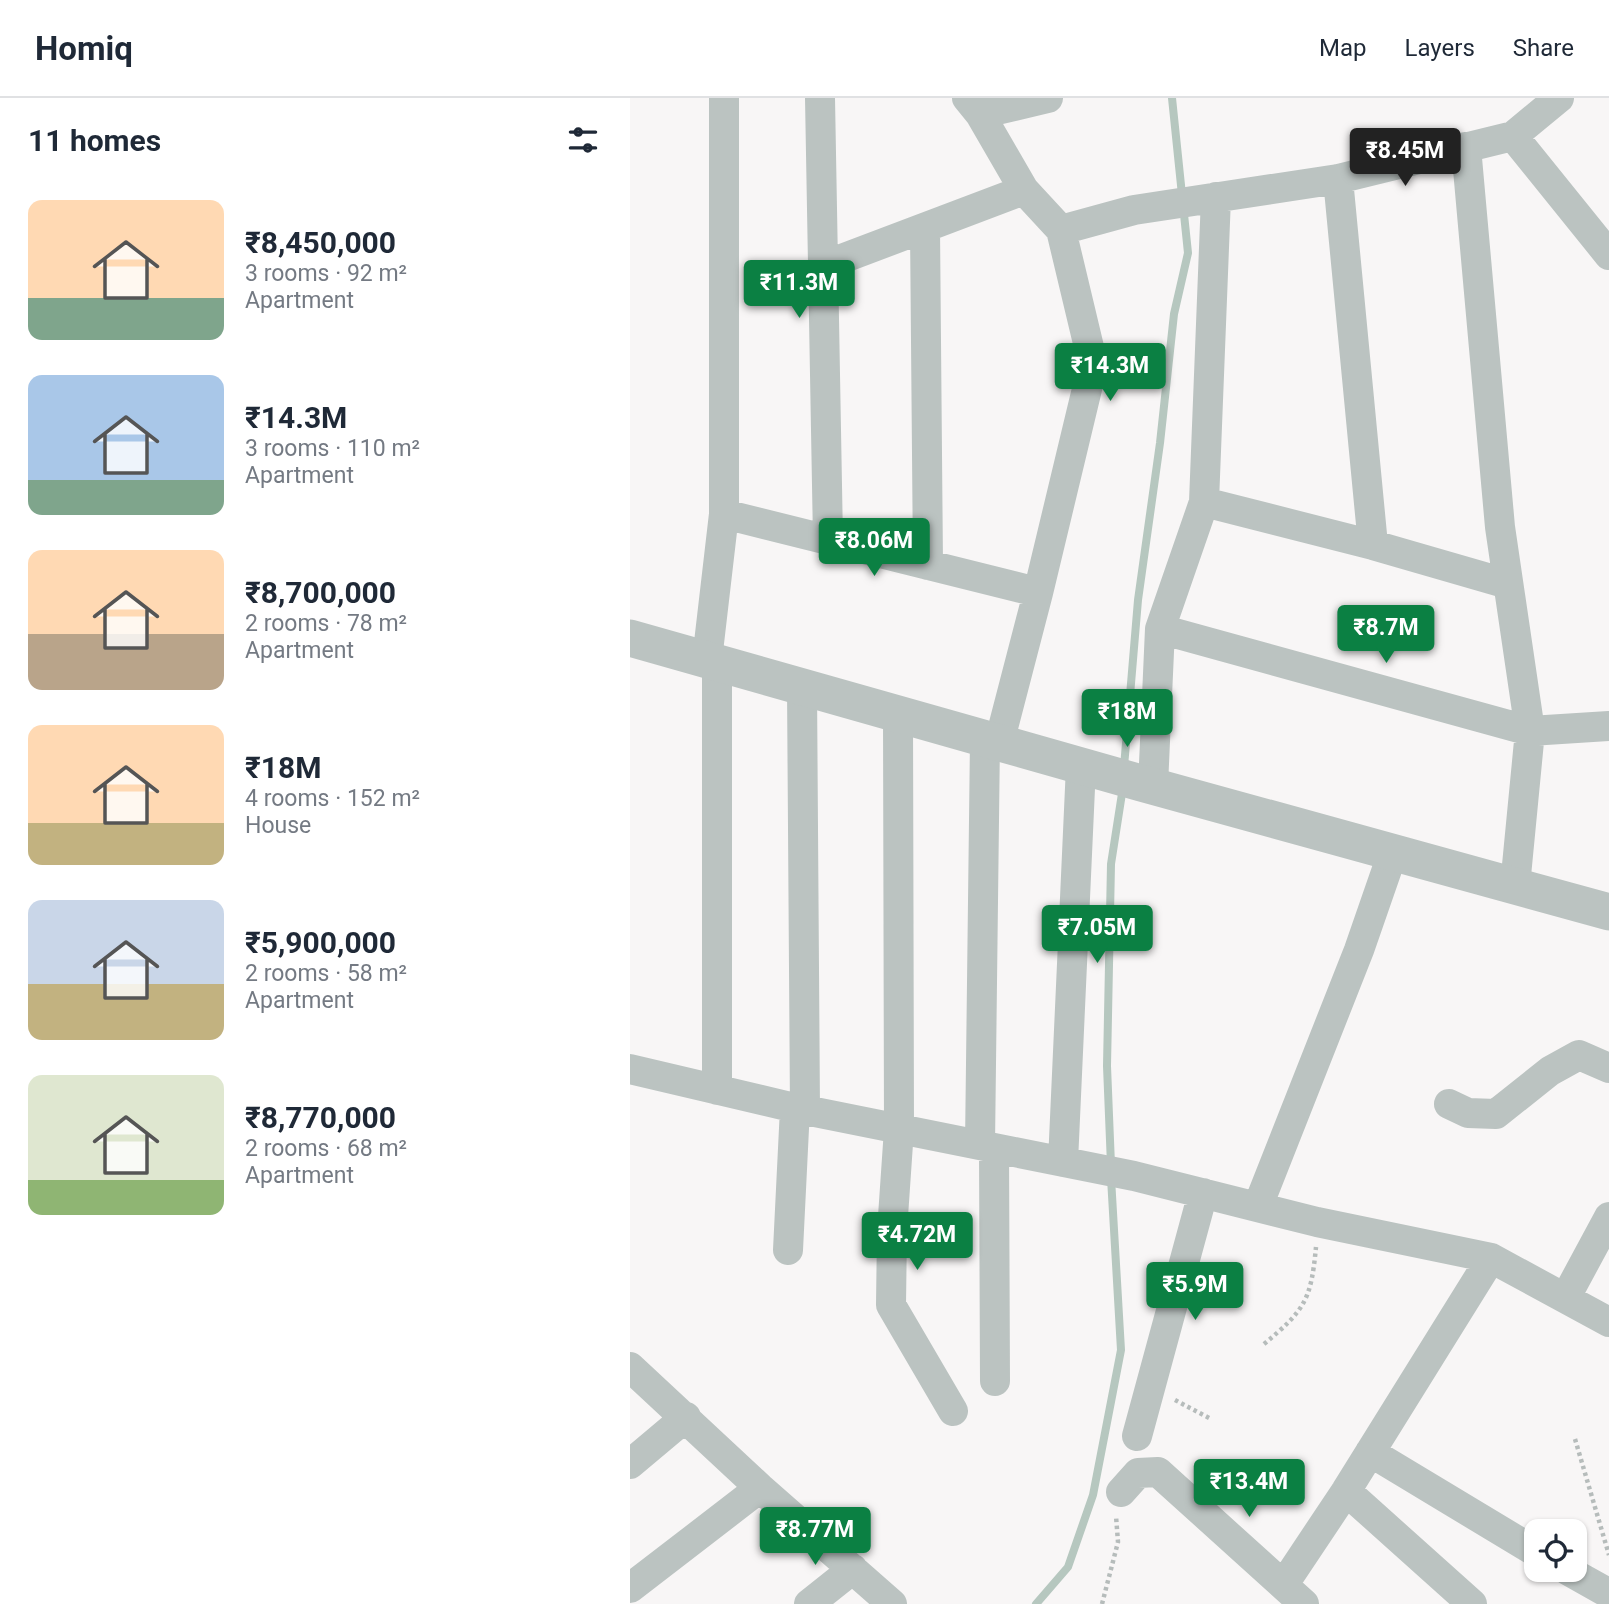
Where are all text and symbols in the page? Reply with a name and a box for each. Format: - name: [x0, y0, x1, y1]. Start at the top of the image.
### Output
- text: Homiq: [35, 29, 133, 68]
- text: Map: [1319, 34, 1367, 62]
- text: Layers: [1405, 34, 1475, 62]
- text: Share: [1513, 34, 1574, 62]
- icon: filters: [564, 121, 602, 159]
- text: 11 homes: [28, 123, 161, 158]
- pin: ₹8.45M: [1348, 129, 1462, 188]
- text: ₹8.45M: [1366, 137, 1444, 164]
- text: ₹8,450,000: [245, 225, 396, 260]
- icon: home: [84, 228, 168, 312]
- text: 3 rooms · 92 m²: [245, 260, 407, 287]
- pin: ₹11.3M: [742, 260, 856, 320]
- text: ₹11.3M: [760, 269, 838, 296]
- text: Apartment: [245, 287, 354, 314]
- pin: ₹14.3M: [1053, 344, 1167, 403]
- text: ₹14.3M: [1071, 352, 1149, 379]
- text: ₹14.3M: [245, 400, 347, 435]
- icon: home: [84, 403, 168, 487]
- text: 3 rooms · 110 m²: [245, 435, 420, 462]
- text: Apartment: [245, 462, 354, 489]
- pin: ₹8.06M: [817, 518, 931, 578]
- text: ₹8.06M: [835, 527, 913, 554]
- text: ₹8,700,000: [245, 575, 396, 610]
- icon: home: [84, 578, 168, 662]
- pin: ₹8.7M: [1337, 606, 1435, 665]
- text: 2 rooms · 78 m²: [245, 610, 407, 637]
- text: ₹8.7M: [1353, 614, 1419, 641]
- text: Apartment: [245, 637, 354, 664]
- pin: ₹18M: [1086, 690, 1168, 749]
- text: ₹18M: [1098, 698, 1156, 725]
- text: ₹18M: [245, 750, 321, 785]
- icon: home: [84, 753, 168, 837]
- text: 4 rooms · 152 m²: [245, 785, 420, 812]
- text: House: [245, 812, 311, 839]
- pin: ₹7.05M: [1040, 906, 1154, 965]
- text: ₹7.05M: [1058, 914, 1136, 941]
- text: ₹5,900,000: [245, 925, 396, 960]
- icon: home: [84, 928, 168, 1012]
- text: 2 rooms · 58 m²: [245, 960, 407, 987]
- text: Apartment: [245, 987, 354, 1014]
- text: ₹8,770,000: [245, 1100, 396, 1135]
- icon: home: [84, 1103, 168, 1187]
- text: 2 rooms · 68 m²: [245, 1135, 407, 1162]
- text: Apartment: [245, 1162, 354, 1189]
- pin: ₹4.72M: [860, 1212, 974, 1272]
- text: ₹4.72M: [878, 1221, 956, 1248]
- pin: ₹5.9M: [1146, 1262, 1244, 1322]
- text: ₹5.9M: [1162, 1271, 1228, 1298]
- pin: ₹13.4M: [1192, 1460, 1306, 1519]
- text: ₹13.4M: [1210, 1468, 1288, 1495]
- pin: ₹8.77M: [758, 1508, 872, 1567]
- text: ₹8.77M: [776, 1516, 854, 1543]
- map controls: [1524, 1519, 1587, 1582]
- button: locate: [1524, 1519, 1587, 1582]

